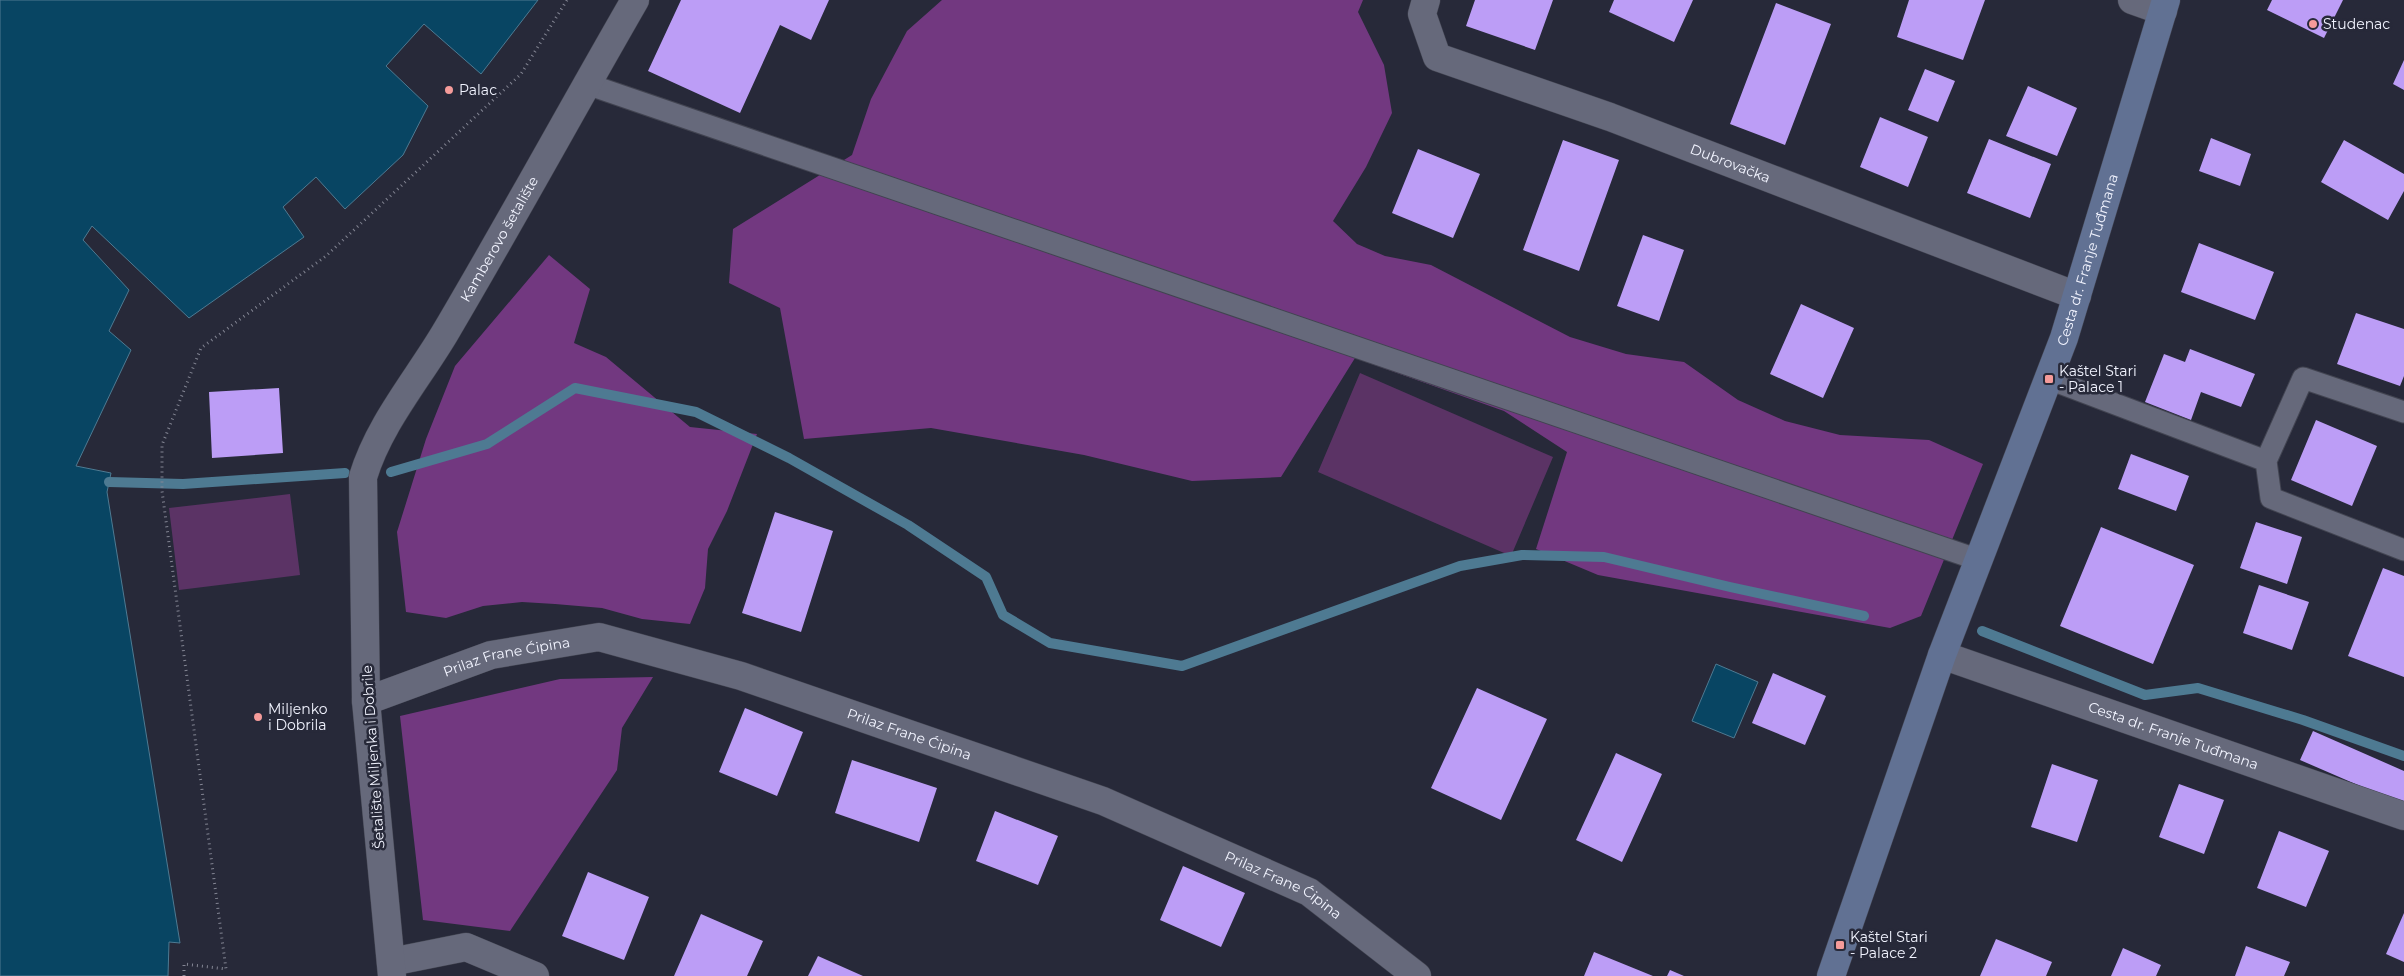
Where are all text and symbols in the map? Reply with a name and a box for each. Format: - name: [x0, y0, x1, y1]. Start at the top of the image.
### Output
- place label: Studenac: [2323, 15, 2390, 33]
- marker: Studenac: [2307, 18, 2319, 30]
- place label: Palac: [459, 81, 497, 99]
- marker: Palac: [443, 84, 455, 96]
- street label: Dubrovačka: [1688, 140, 1773, 187]
- street label: Cesta dr. Franje Tuđmana: [2053, 172, 2122, 349]
- street label: Kamberovo šetalište: [456, 173, 542, 305]
- place label: Kaštel Stari - Palace 1: [2059, 362, 2137, 396]
- marker: Kaštel Stari - Palace 1: [2043, 373, 2055, 385]
- street label: Prilaz Frane Ćipina: [441, 633, 571, 681]
- street label: Šetalište Miljenka i Dobrile: [358, 664, 388, 850]
- street label: Cesta dr. Franje Tuđmana: [2086, 698, 2261, 774]
- place label: Miljenko i Dobrila: [268, 700, 328, 734]
- street label: Prilaz Frane Ćipina: [845, 704, 974, 764]
- marker: Miljenko i Dobrila: [252, 711, 264, 723]
- street label: Prilaz Frane Ćipina: [1222, 847, 1345, 923]
- place label: Kaštel Stari - Palace 2: [1850, 928, 1928, 962]
- marker: Kaštel Stari - Palace 2: [1834, 939, 1846, 951]

